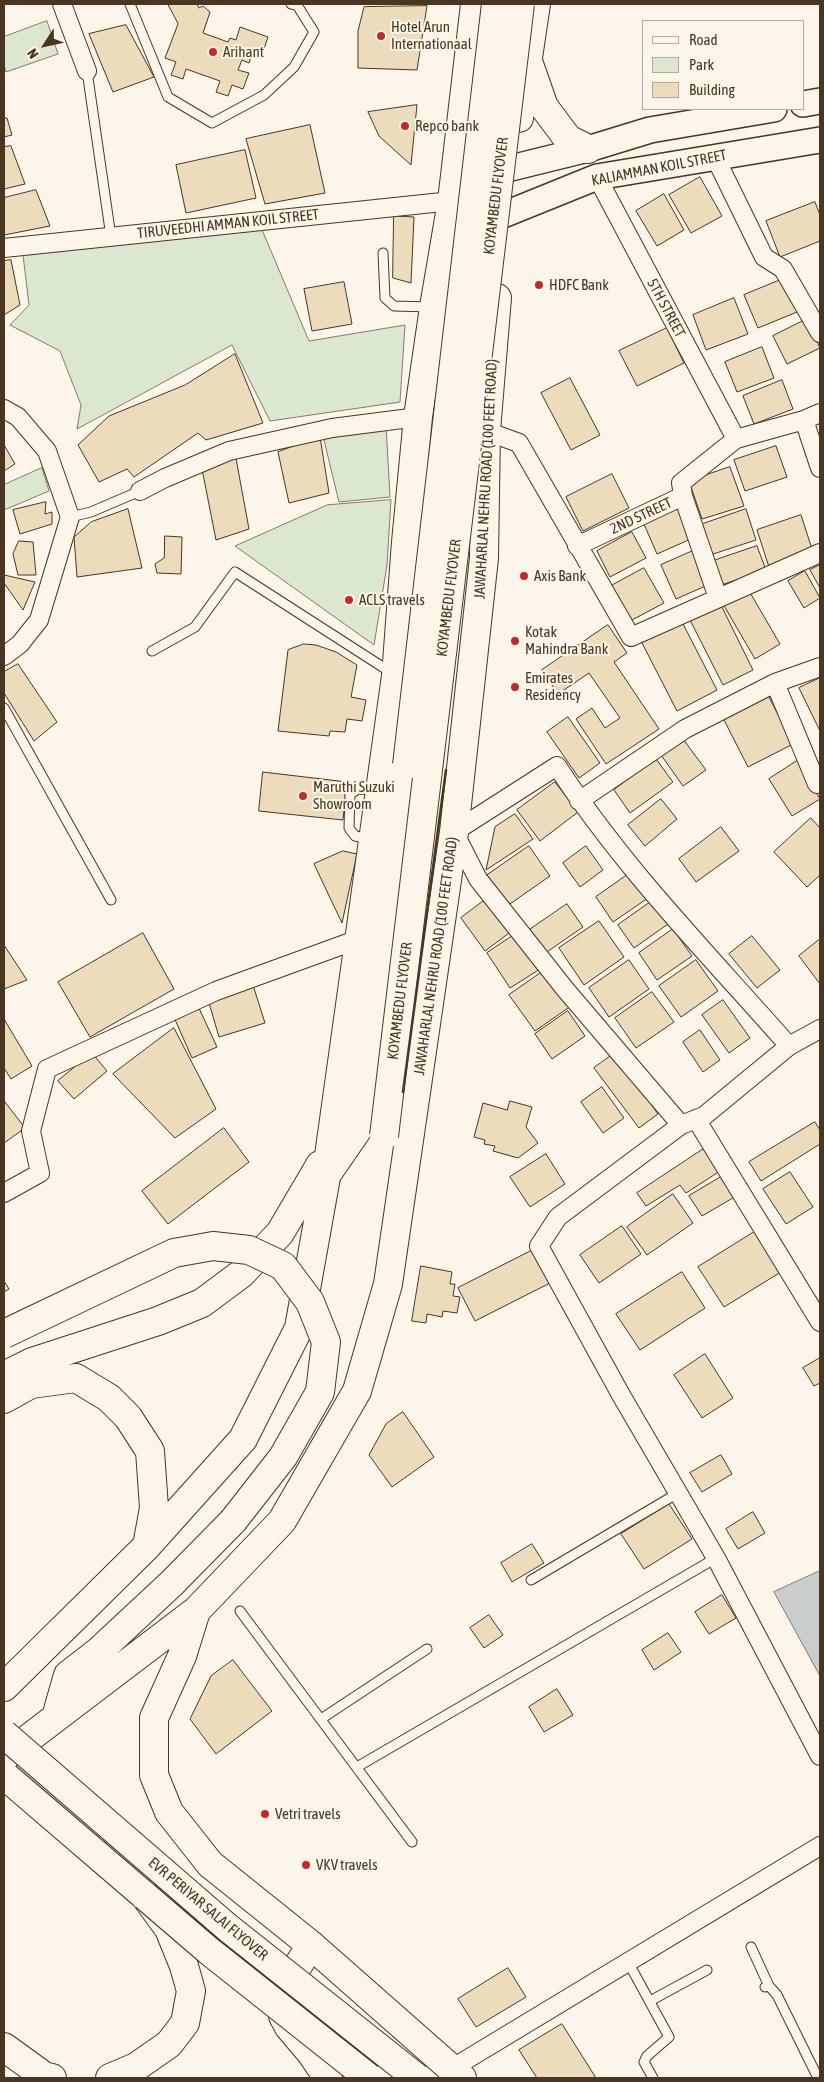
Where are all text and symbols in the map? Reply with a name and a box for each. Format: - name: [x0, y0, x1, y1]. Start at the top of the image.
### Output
- place label: Hotel Arun Internationaal: [391, 18, 472, 53]
- north arrow: [20, 20, 70, 70]
- legend: [642, 20, 804, 110]
- marker: Hotel Arun Internationaal: [375, 30, 387, 42]
- text: Road: [689, 31, 718, 48]
- place label: Arihant: [223, 43, 264, 61]
- text: N: [24, 46, 42, 62]
- marker: Arihant: [207, 46, 219, 58]
- text: Park: [689, 56, 714, 73]
- text: Building: [689, 81, 735, 98]
- place label: Repco bank: [415, 117, 479, 135]
- marker: Repco bank: [399, 120, 411, 132]
- street label: KOYAMBEDU FLYOVER: [480, 136, 512, 256]
- street label: KALIAMMAN KOIL STREET: [590, 146, 728, 190]
- street label: TIRUVEEDHI AMMAN KOIL STREET: [136, 206, 320, 242]
- street label: 5TH STREET: [643, 275, 689, 341]
- place label: HDFC Bank: [549, 276, 609, 294]
- marker: HDFC Bank: [533, 279, 545, 291]
- street label: JAWAHARLAL NEHRU ROAD (100 FEET ROAD): [471, 359, 501, 599]
- street label: 2ND STREET: [607, 494, 675, 538]
- street label: KOYAMBEDU FLYOVER: [433, 538, 465, 658]
- place label: Axis Bank: [534, 567, 586, 585]
- marker: Axis Bank: [518, 570, 530, 582]
- place label: ACLS travels: [359, 591, 425, 609]
- marker: ACLS travels: [343, 594, 355, 606]
- place label: Kotak Mahindra Bank: [525, 623, 608, 658]
- marker: Kotak Mahindra Bank: [509, 635, 521, 647]
- place label: Emirates Residency: [525, 669, 581, 704]
- marker: Emirates Residency: [509, 681, 521, 693]
- place label: Maruthi Suzuki Showroom: [313, 778, 395, 813]
- marker: Maruthi Suzuki Showroom: [297, 790, 309, 802]
- street label: JAWAHARLAL NEHRU ROAD (100 FEET ROAD): [410, 836, 462, 1076]
- street label: KOYAMBEDU FLYOVER: [384, 941, 416, 1061]
- place label: Vetri travels: [275, 1805, 340, 1823]
- marker: Vetri travels: [259, 1808, 271, 1820]
- street label: EVR PERIYAR SALAI FLYOVER: [144, 1854, 272, 1964]
- place label: VKV travels: [316, 1856, 378, 1874]
- marker: VKV travels: [300, 1859, 312, 1871]

